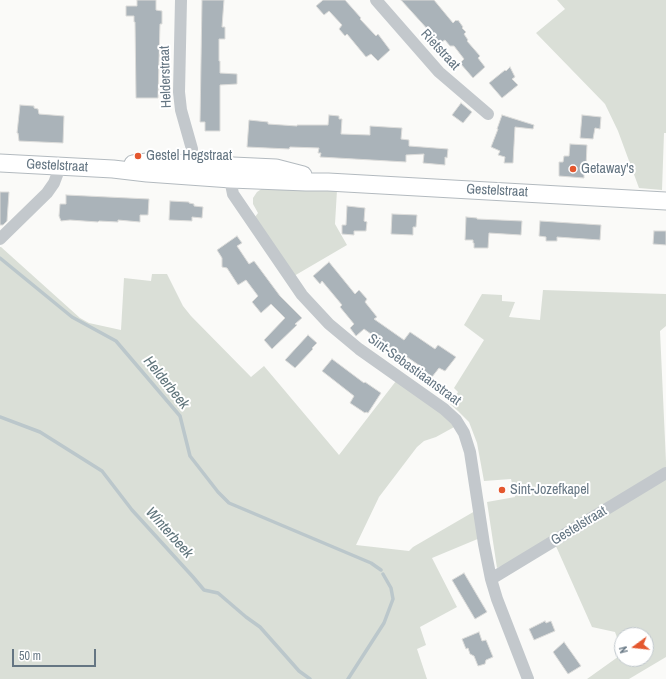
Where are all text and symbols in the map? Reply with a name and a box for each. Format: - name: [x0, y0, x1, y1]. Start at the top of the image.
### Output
- street label: Rietstraat: [417, 26, 463, 74]
- street label: Helderstraat: [157, 45, 175, 109]
- place label: Gestel Hegstraat: [146, 148, 232, 164]
- marker: Gestel Hegstraat: [133, 151, 143, 161]
- street label: Gestelstraat: [26, 156, 88, 176]
- place label: Getaway's: [581, 161, 634, 177]
- marker: Getaway's: [568, 164, 578, 174]
- street label: Gestelstraat: [466, 181, 528, 201]
- street label: Sint-Sebastiaanstraat: [364, 331, 464, 409]
- water label: Helderbeek: [139, 353, 193, 413]
- place label: Sint-Jozefkapel: [510, 482, 589, 498]
- marker: Sint-Jozefkapel: [497, 485, 507, 495]
- street label: Gestelstraat: [548, 503, 610, 549]
- water label: Winterbeek: [141, 504, 197, 562]
- north arrow: [614, 627, 654, 667]
- scale bar: [14, 641, 98, 667]
- text: N: [616, 645, 631, 655]
- text: 50 m: [19, 648, 41, 664]

